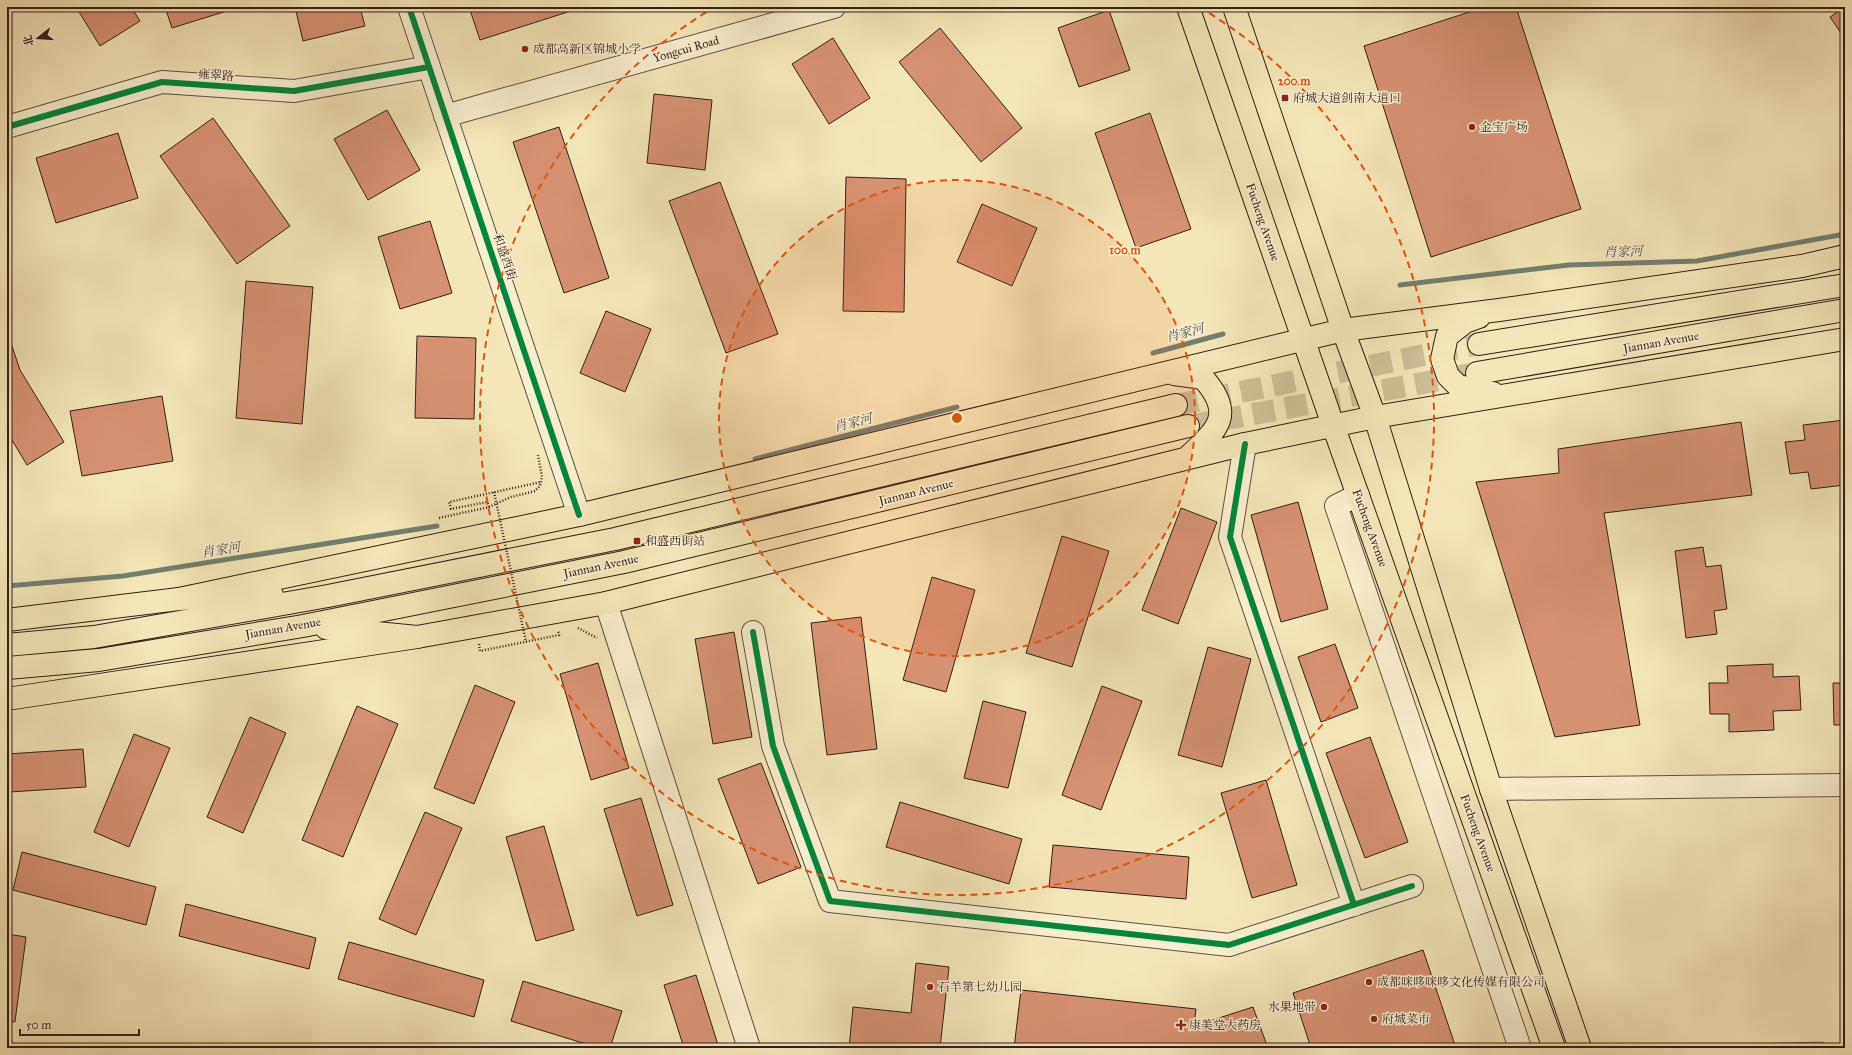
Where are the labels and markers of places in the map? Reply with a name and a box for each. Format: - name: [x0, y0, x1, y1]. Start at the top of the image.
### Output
- place label: 成都高新区锦城小学: [533, 42, 641, 56]
- marker: 成都高新区锦城小学: [520, 44, 530, 54]
- place label: 府城大道剑南大道口: [1293, 91, 1401, 105]
- marker: 府城大道剑南大道口: [1280, 93, 1290, 103]
- place label: 金宝广场: [1480, 120, 1528, 134]
- marker: 金宝广场: [1467, 122, 1477, 132]
- centre of rings: [950, 411, 964, 425]
- place label: 和盛西街站: [645, 534, 705, 548]
- marker: 和盛西街站: [632, 536, 642, 546]
- place label: 成都咪哆咪哆文化传媒有限公司: [1377, 975, 1545, 989]
- marker: 成都咪哆咪哆文化传媒有限公司: [1364, 977, 1374, 987]
- place label: 石羊第七幼儿园: [938, 980, 1022, 994]
- marker: 石羊第七幼儿园: [925, 982, 935, 992]
- place label: 水果地带: [1268, 1000, 1316, 1014]
- marker: 水果地带: [1319, 1002, 1329, 1012]
- place label: 府城菜市: [1382, 1012, 1430, 1026]
- marker: 府城菜市: [1369, 1014, 1379, 1024]
- place label: 康美堂大药房: [1189, 1018, 1261, 1032]
- marker: 康美堂大药房: [1176, 1020, 1186, 1030]

